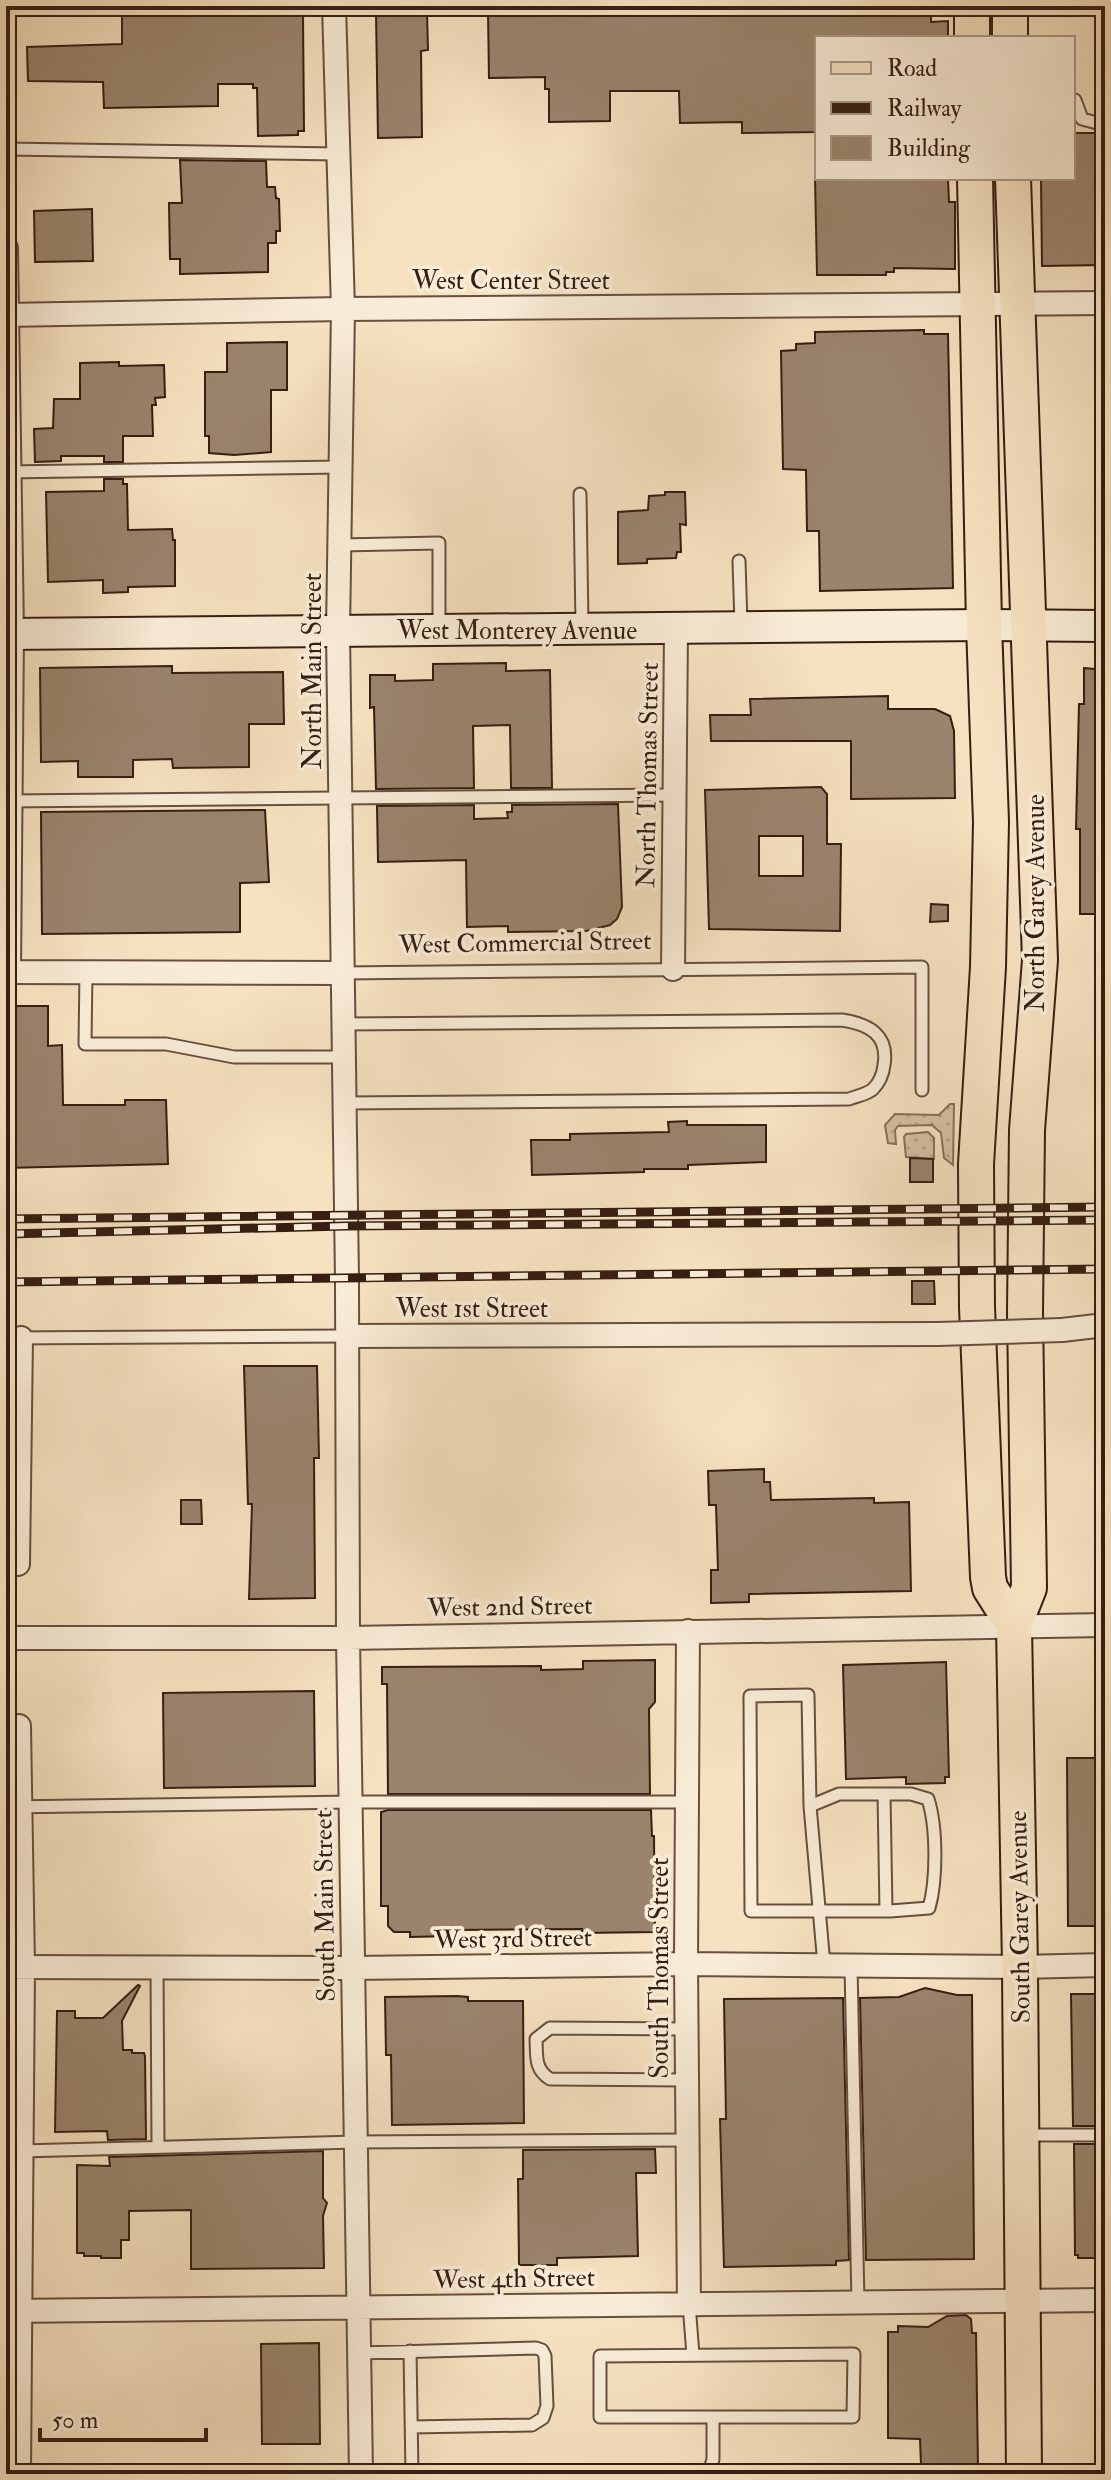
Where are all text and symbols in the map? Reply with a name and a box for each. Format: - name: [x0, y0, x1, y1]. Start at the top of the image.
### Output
- legend: [815, 36, 1075, 180]
- text: Road: [887, 53, 937, 84]
- text: Railway: [887, 93, 962, 124]
- text: Building: [887, 133, 971, 164]
- street label: West Center Street: [411, 265, 610, 297]
- street label: North Main Street: [297, 573, 329, 769]
- street label: West Monterey Avenue: [396, 615, 637, 647]
- street label: North Thomas Street: [630, 662, 666, 888]
- street label: North Garey Avenue: [1020, 794, 1052, 1012]
- street label: West Commercial Street: [397, 925, 652, 961]
- street label: West 1st Street: [395, 1293, 548, 1325]
- street label: West 2nd Street: [426, 1590, 593, 1624]
- street label: South Main Street: [307, 1810, 343, 2002]
- street label: South Garey Avenue: [1002, 1810, 1038, 2024]
- street label: South Thomas Street: [644, 1857, 676, 2079]
- street label: West 3rd Street: [433, 1922, 592, 1956]
- street label: West 4th Street: [432, 2262, 595, 2296]
- scale bar: [40, 2392, 206, 2442]
- text: 50 m: [52, 2405, 99, 2436]

